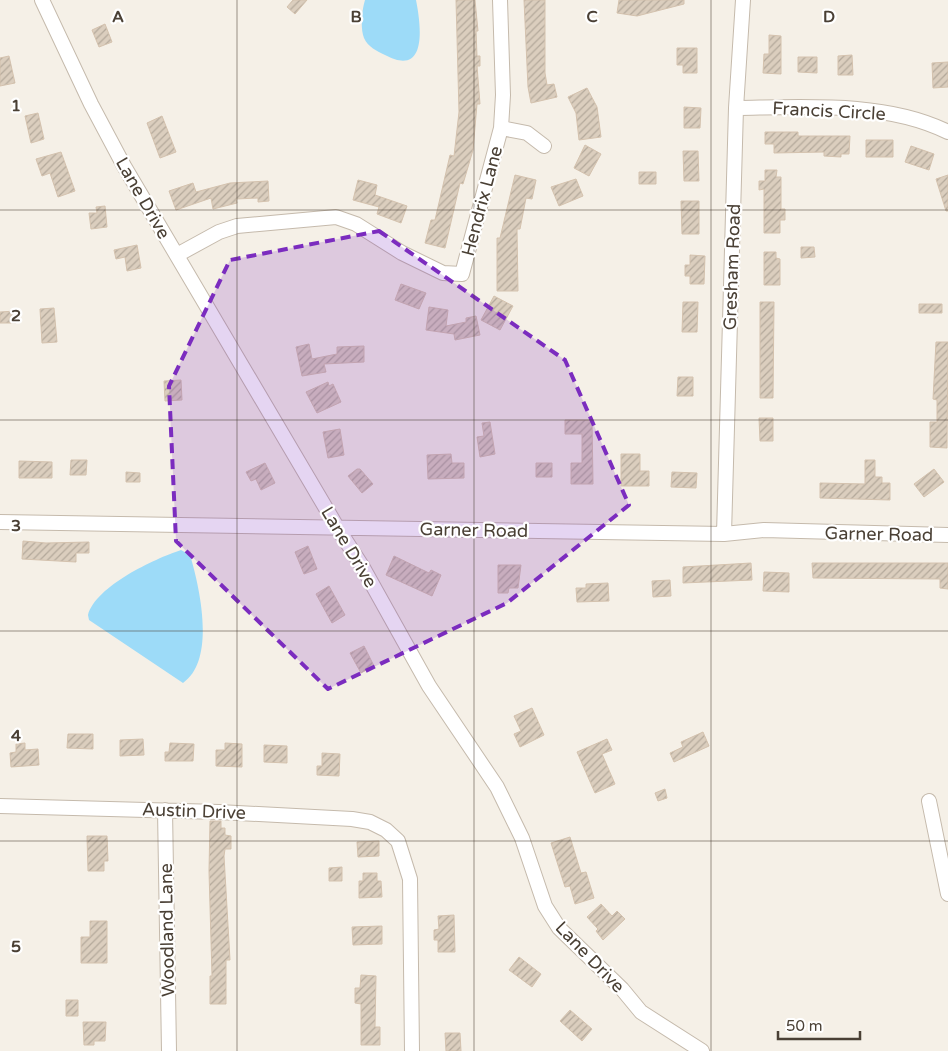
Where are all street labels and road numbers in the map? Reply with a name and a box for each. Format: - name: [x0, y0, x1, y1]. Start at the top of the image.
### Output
- street label: Francis Circle: [772, 97, 886, 125]
- street label: Hendrix Lane: [457, 143, 507, 259]
- street label: Lane Drive: [111, 153, 175, 243]
- street label: Gresham Road: [719, 203, 745, 331]
- street label: Lane Drive: [316, 502, 382, 592]
- street label: Garner Road: [420, 518, 528, 542]
- street label: Garner Road: [825, 522, 933, 546]
- street label: Austin Drive: [142, 798, 246, 824]
- street label: Woodland Lane: [155, 863, 179, 997]
- street label: Lane Drive: [551, 917, 629, 997]

